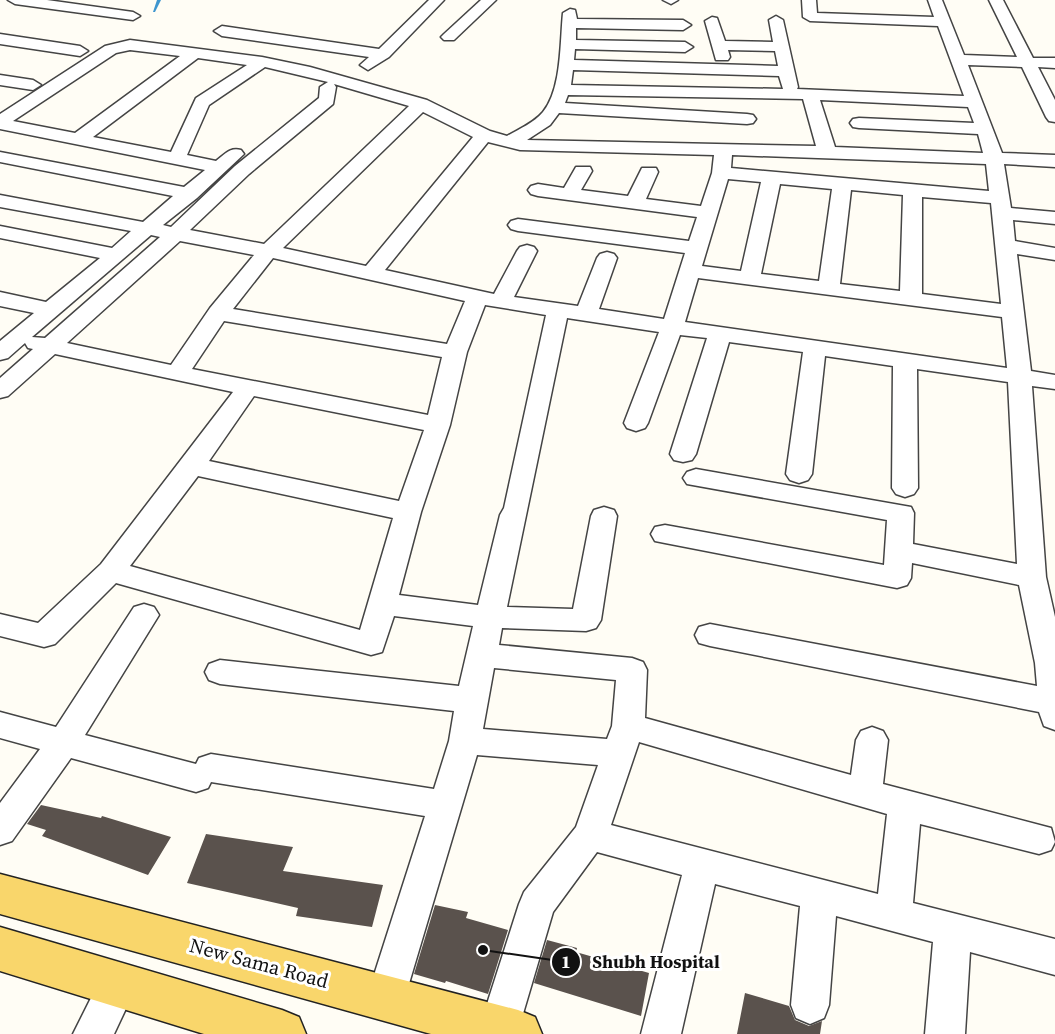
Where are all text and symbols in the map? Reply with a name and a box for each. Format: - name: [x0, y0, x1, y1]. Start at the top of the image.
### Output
- street label: New Sama Road: [186, 931, 332, 995]
- callout: Shubh Hospital: [551, 944, 732, 980]
- text: 1: [561, 949, 571, 974]
- text: Shubh Hospital: [592, 949, 720, 974]

